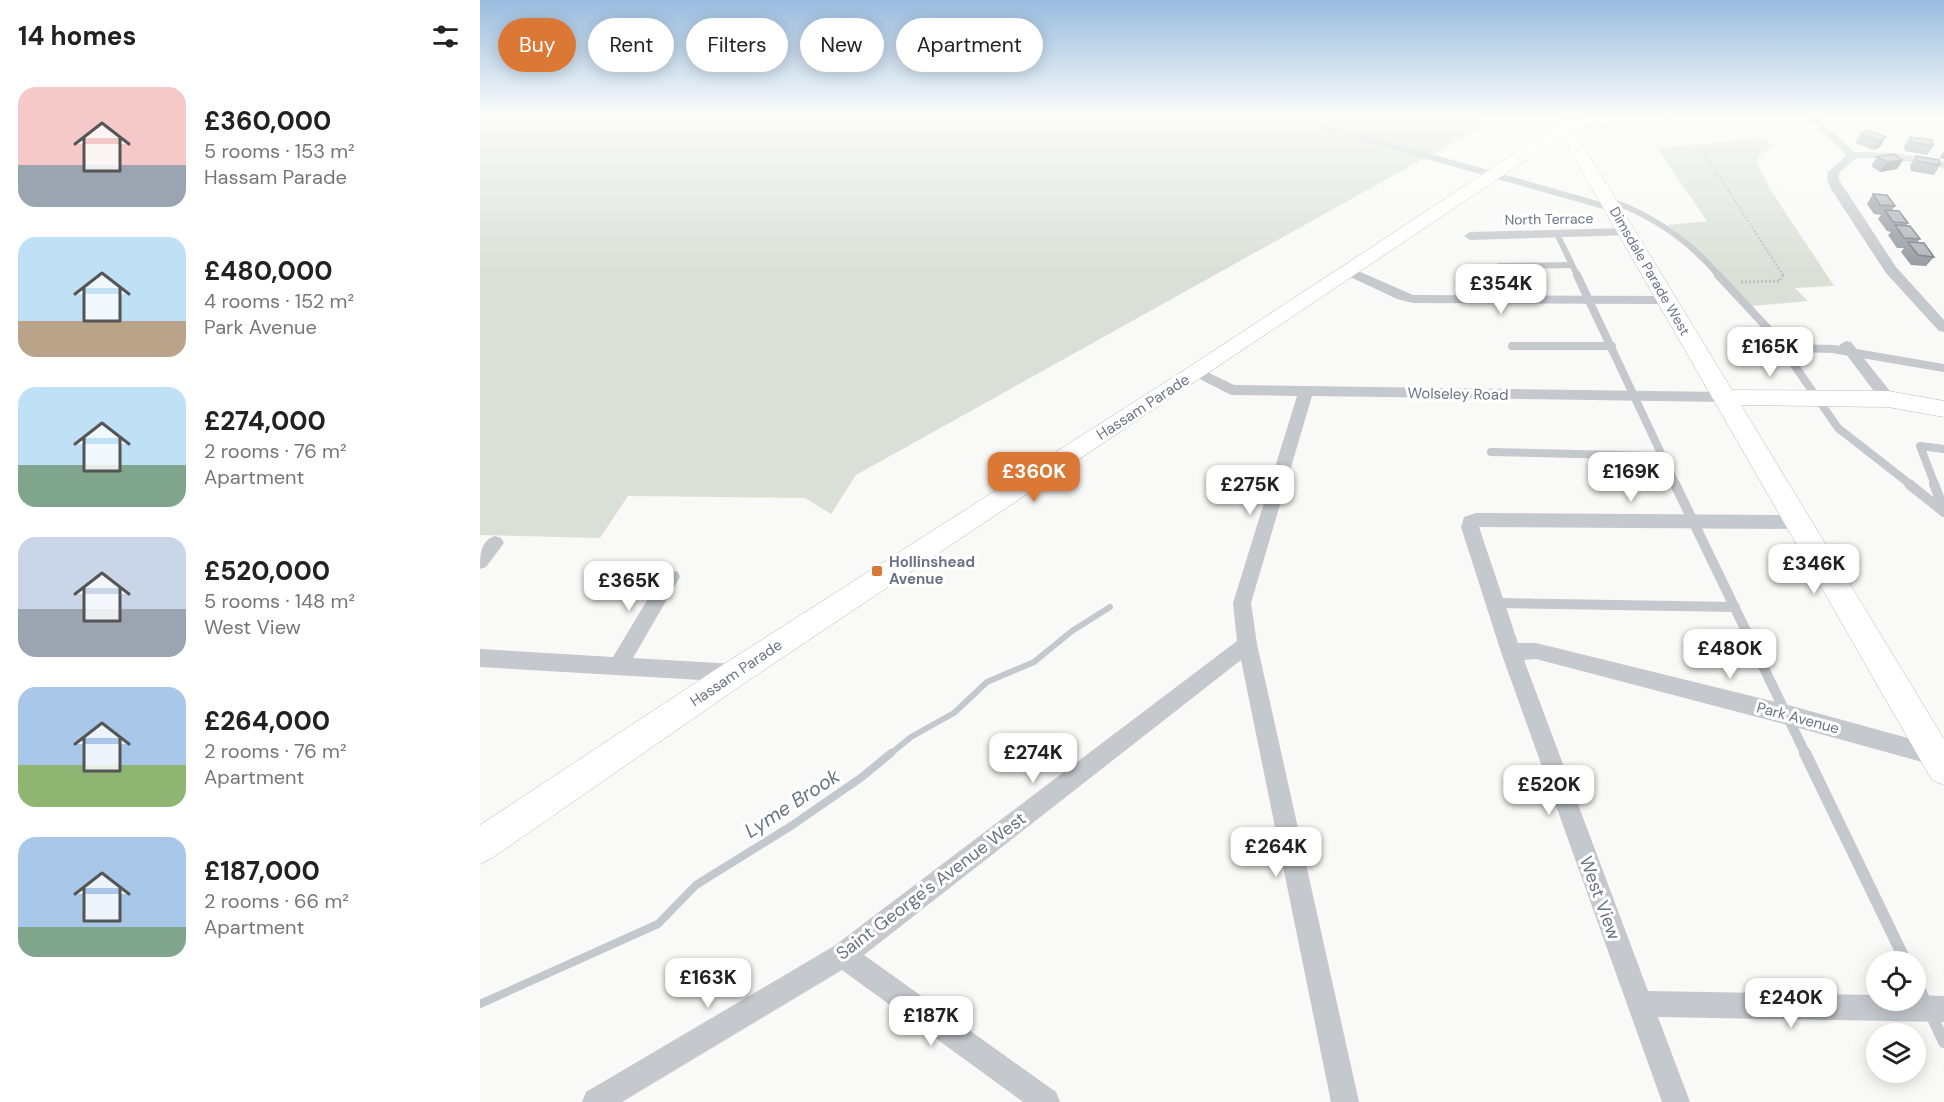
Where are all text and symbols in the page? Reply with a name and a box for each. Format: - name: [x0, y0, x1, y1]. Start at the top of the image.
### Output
- chip: Buy: [498, 18, 576, 72]
- chip: Rent: [588, 18, 674, 72]
- chip: Filters: [686, 18, 788, 72]
- chip: New: [800, 18, 884, 72]
- chip: Apartment: [896, 18, 1043, 72]
- text: 14 homes: [18, 19, 136, 53]
- icon: filters: [429, 20, 462, 53]
- text: £360,000: [204, 104, 331, 138]
- icon: home: [66, 111, 138, 183]
- text: 5 rooms · 153 m²: [204, 138, 355, 164]
- text: Hassam Parade: [204, 164, 347, 190]
- street label: Dimsdale Parade West: [1606, 204, 1694, 338]
- street label: North Terrace: [1504, 209, 1594, 229]
- text: £480,000: [204, 254, 333, 288]
- icon: home: [66, 261, 138, 333]
- pin: £354K: [1459, 264, 1543, 315]
- text: £354K: [1469, 270, 1533, 296]
- text: 4 rooms · 152 m²: [204, 288, 354, 314]
- text: Park Avenue: [204, 314, 317, 340]
- pin: £165K: [1728, 327, 1812, 378]
- text: £165K: [1741, 333, 1799, 359]
- street label: Hassam Parade: [1093, 369, 1193, 445]
- street label: Wolseley Road: [1407, 383, 1509, 405]
- text: £274,000: [204, 404, 326, 438]
- icon: home: [66, 411, 138, 483]
- text: 2 rooms · 76 m²: [204, 438, 347, 464]
- pin: £360K: [992, 452, 1076, 503]
- pin: £169K: [1589, 452, 1673, 503]
- text: £360K: [1002, 458, 1066, 484]
- text: £169K: [1602, 458, 1660, 484]
- text: Apartment: [204, 464, 304, 490]
- pin: £275K: [1208, 465, 1292, 516]
- text: £275K: [1220, 471, 1280, 497]
- pin: £346K: [1772, 544, 1856, 595]
- text: £346K: [1782, 550, 1846, 576]
- place label: Hollinshead Avenue: [889, 552, 975, 589]
- text: £520,000: [204, 554, 330, 588]
- icon: home: [66, 561, 138, 633]
- pin: £365K: [587, 561, 671, 612]
- marker: Hollinshead Avenue: [870, 564, 884, 578]
- text: £365K: [598, 567, 660, 593]
- text: 5 rooms · 148 m²: [204, 588, 355, 614]
- text: West View: [204, 614, 301, 640]
- pin: £480K: [1688, 629, 1772, 680]
- street label: Hassam Parade: [686, 635, 786, 711]
- text: £480K: [1697, 635, 1763, 661]
- street label: Park Avenue: [1755, 697, 1841, 739]
- text: £264,000: [204, 704, 330, 738]
- icon: home: [66, 711, 138, 783]
- pin: £274K: [991, 733, 1075, 784]
- text: 2 rooms · 76 m²: [204, 738, 347, 764]
- text: £274K: [1003, 739, 1063, 765]
- water label: Lyme Brook: [739, 762, 845, 843]
- text: Apartment: [204, 764, 304, 790]
- pin: £520K: [1507, 765, 1591, 816]
- text: £520K: [1517, 771, 1581, 797]
- street label: Saint George's Avenue West: [831, 807, 1031, 965]
- pin: £264K: [1234, 827, 1318, 878]
- text: £264K: [1245, 833, 1307, 859]
- street label: West View: [1574, 853, 1626, 943]
- text: £187,000: [204, 854, 320, 888]
- icon: home: [66, 861, 138, 933]
- text: 2 rooms · 66 m²: [204, 888, 349, 914]
- text: Apartment: [204, 914, 304, 940]
- map controls: [1866, 951, 1926, 1083]
- button: locate: [1866, 951, 1926, 1011]
- pin: £163K: [666, 958, 750, 1009]
- text: £163K: [679, 964, 737, 990]
- pin: £240K: [1749, 978, 1833, 1029]
- text: £240K: [1759, 984, 1823, 1010]
- pin: £187K: [889, 996, 973, 1047]
- text: £187K: [903, 1002, 959, 1028]
- button: layers: [1866, 1023, 1926, 1083]

